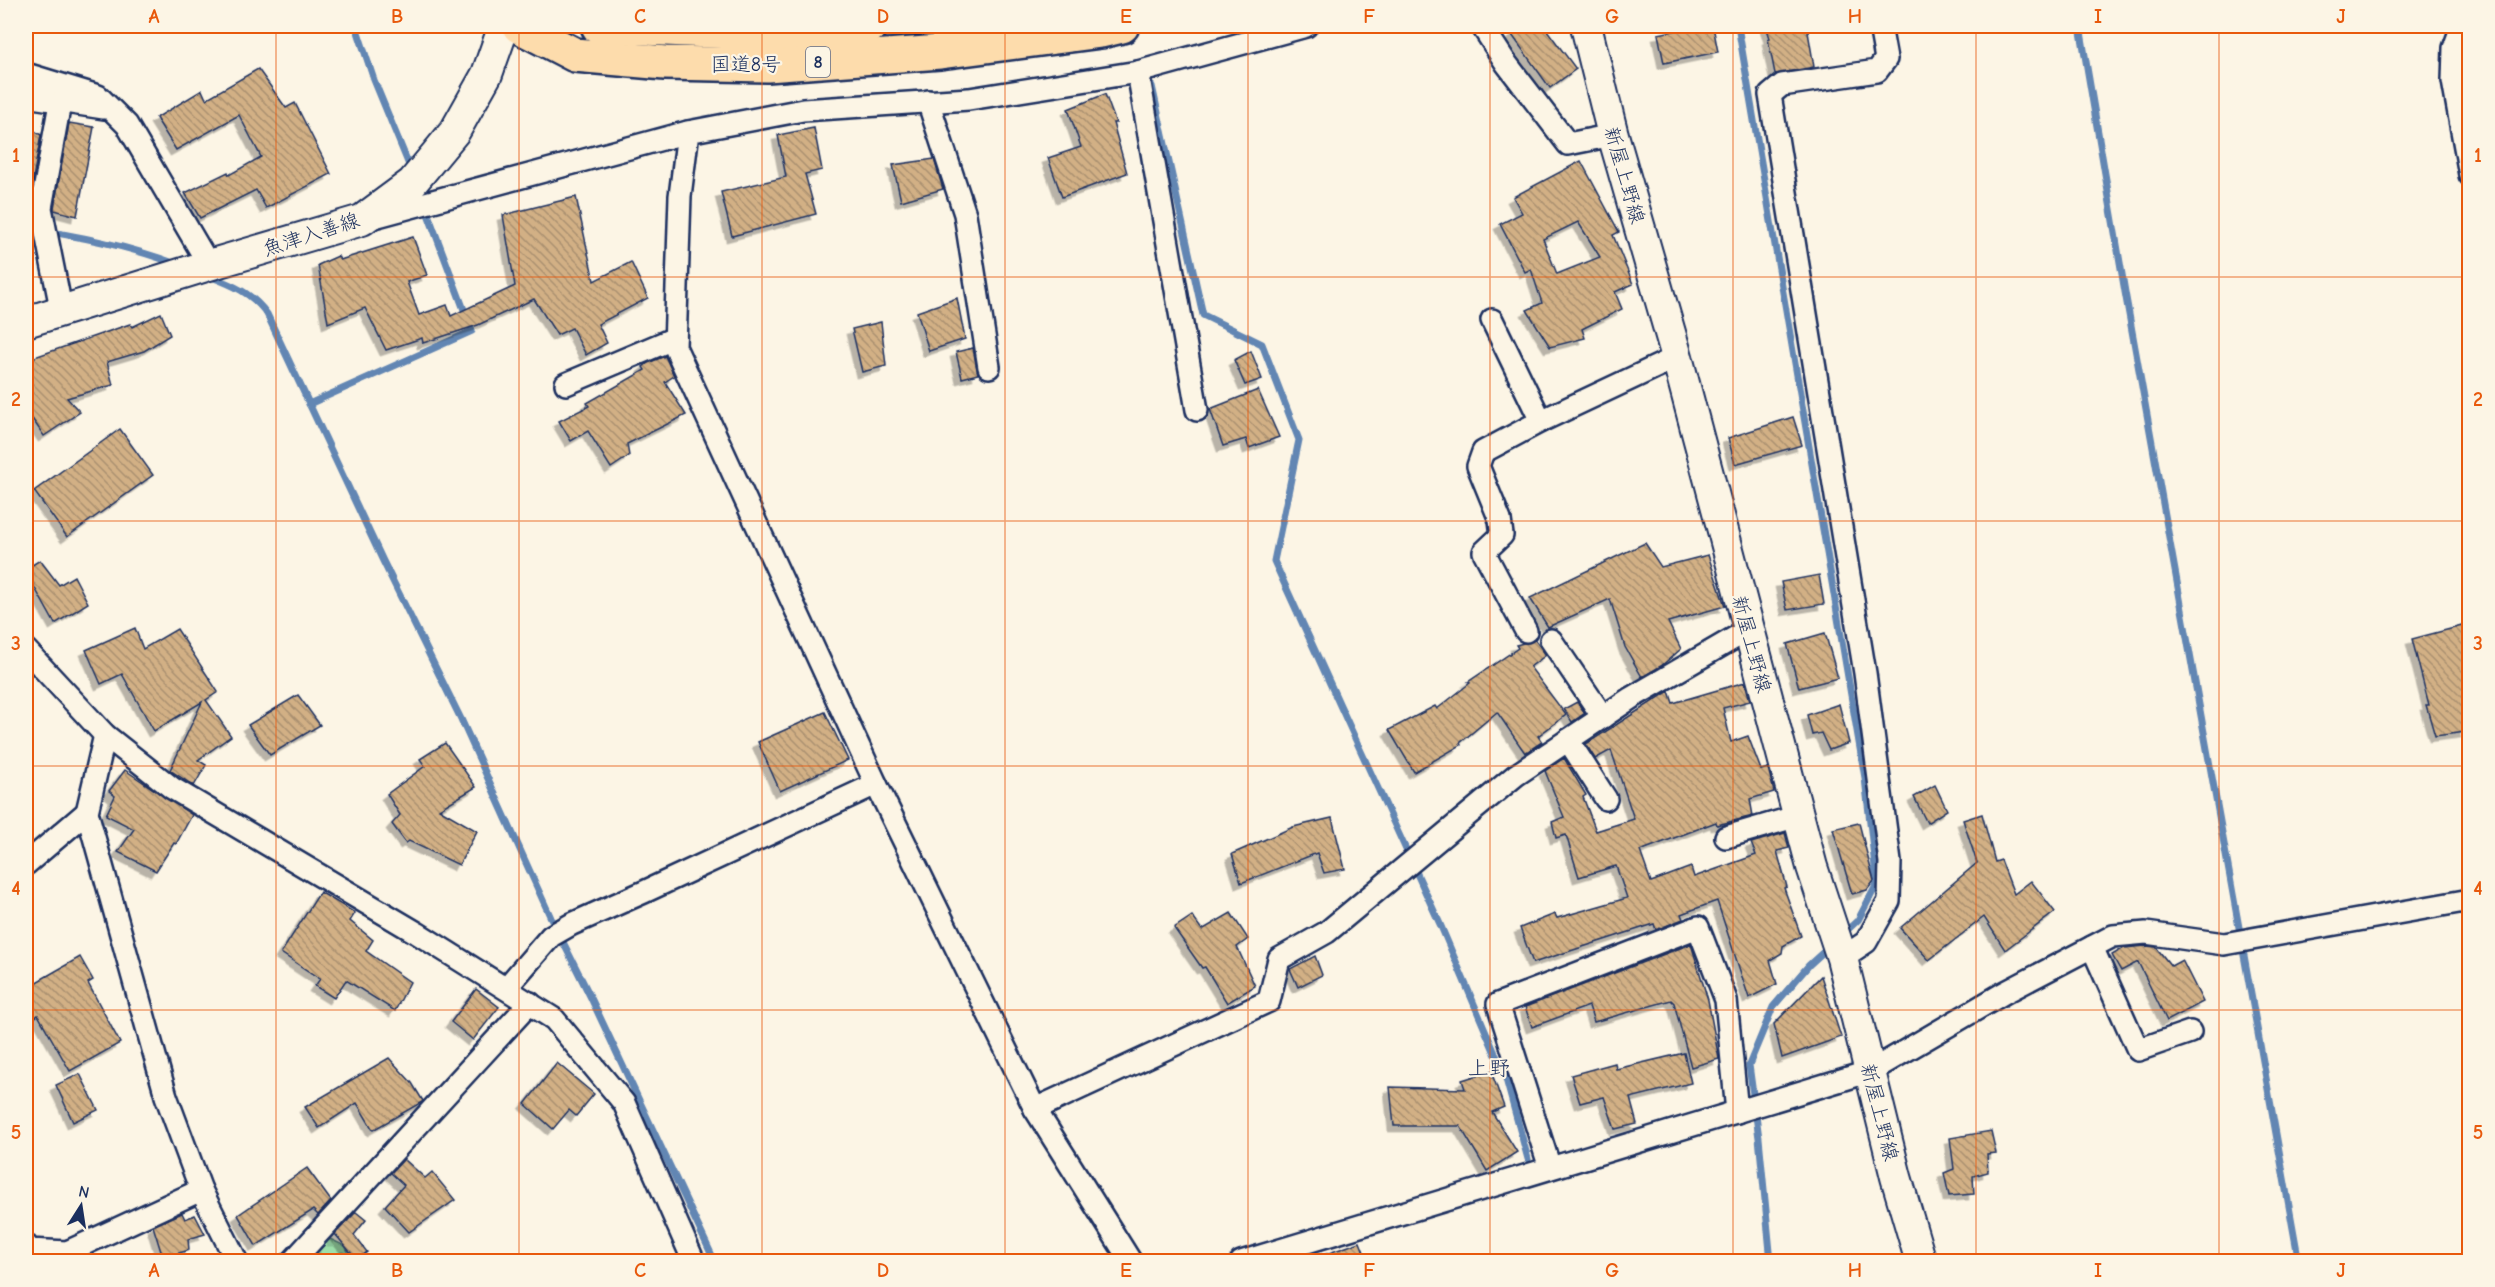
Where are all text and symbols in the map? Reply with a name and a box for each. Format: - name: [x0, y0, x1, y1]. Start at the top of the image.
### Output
- text: A: [148, 5, 160, 28]
- text: B: [391, 5, 403, 28]
- text: C: [634, 5, 646, 28]
- text: D: [877, 5, 889, 28]
- text: E: [1120, 5, 1132, 28]
- text: F: [1363, 5, 1375, 28]
- text: G: [1605, 5, 1619, 28]
- text: H: [1848, 5, 1862, 28]
- text: I: [2094, 5, 2102, 28]
- text: J: [2336, 5, 2346, 28]
- road number: 8: [806, 47, 830, 77]
- street label: 国道8号: [711, 53, 781, 76]
- street label: 新屋上野線: [1600, 124, 1649, 226]
- text: 1: [12, 144, 20, 167]
- text: 1: [2474, 144, 2482, 167]
- street label: 魚津入善線: [260, 208, 362, 261]
- text: 2: [11, 388, 21, 411]
- text: 2: [2473, 388, 2483, 411]
- street label: 新屋上野線: [1727, 593, 1776, 695]
- text: 3: [11, 632, 21, 655]
- text: 3: [2473, 632, 2483, 655]
- text: 4: [11, 877, 21, 900]
- text: 4: [2473, 877, 2483, 900]
- district label: 上野: [1468, 1056, 1510, 1080]
- street label: 新屋上野線: [1856, 1061, 1903, 1163]
- text: 5: [11, 1121, 21, 1144]
- text: 5: [2473, 1121, 2483, 1144]
- north arrow: [51, 1176, 111, 1236]
- text: N: [77, 1182, 91, 1202]
- text: A: [148, 1259, 160, 1282]
- text: B: [391, 1259, 403, 1282]
- text: C: [634, 1259, 646, 1282]
- text: D: [877, 1259, 889, 1282]
- text: E: [1120, 1259, 1132, 1282]
- text: F: [1363, 1259, 1375, 1282]
- text: G: [1605, 1259, 1619, 1282]
- text: H: [1848, 1259, 1862, 1282]
- text: I: [2094, 1259, 2102, 1282]
- text: J: [2336, 1259, 2346, 1282]

